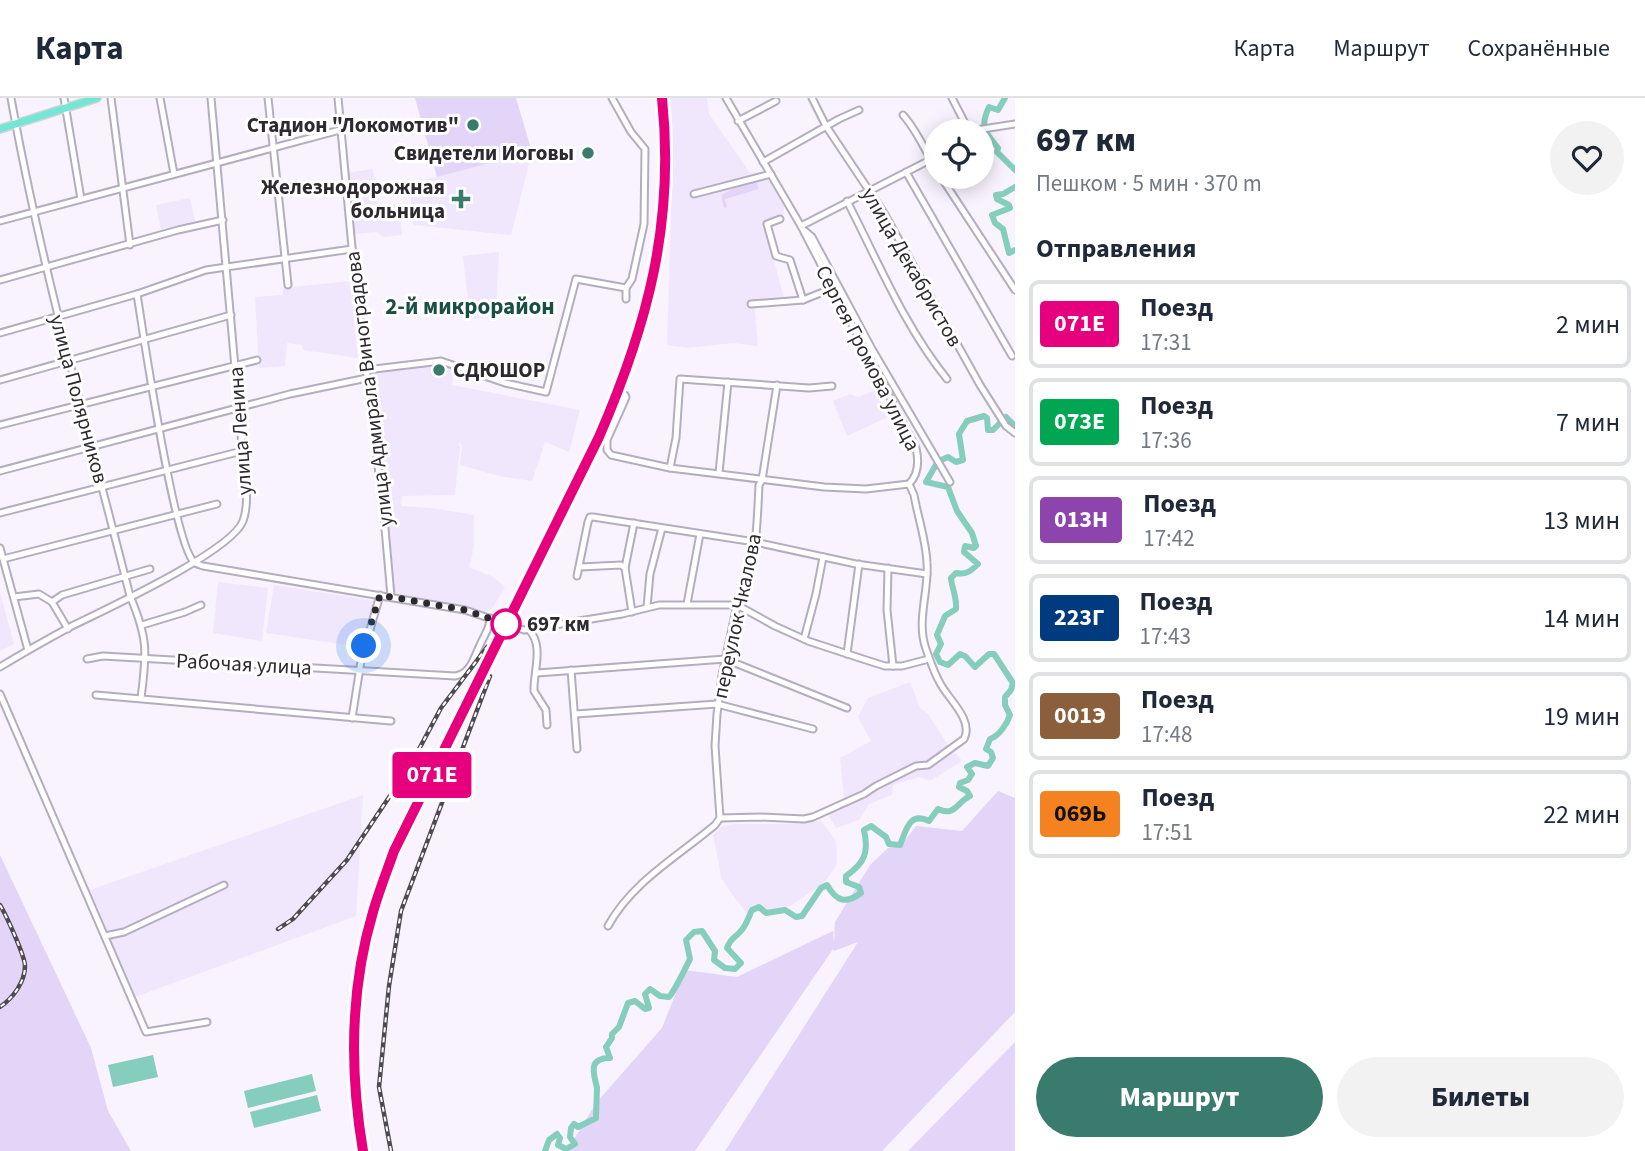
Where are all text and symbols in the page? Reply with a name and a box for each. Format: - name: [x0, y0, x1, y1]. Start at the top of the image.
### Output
- text: Карта: [35, 25, 124, 72]
- text: Карта: [1234, 31, 1295, 66]
- text: Маршрут: [1333, 31, 1429, 66]
- text: Сохранённые: [1467, 31, 1610, 66]
- place label: Стадион "Локомотив": [247, 110, 459, 140]
- marker: Стадион "Локомотив": [465, 117, 481, 133]
- text: 697 км: [1036, 117, 1136, 164]
- map controls: [924, 119, 994, 189]
- button: locate: [924, 119, 994, 189]
- button: heart: [1550, 121, 1624, 195]
- place label: Свидетели Иоговы: [394, 138, 574, 168]
- marker: Свидетели Иоговы: [580, 145, 596, 161]
- text: Пешком · 5 мин · 370 m: [1036, 167, 1262, 200]
- place label: Железнодорожная больница: [261, 172, 445, 226]
- street label: улица Декабристов: [854, 182, 970, 352]
- marker: Железнодорожная больница: [451, 189, 471, 209]
- text: Отправления: [1036, 230, 1196, 267]
- street label: улица Адмирала Виноградова: [337, 250, 401, 528]
- street label: Сергея Громова улица: [808, 260, 928, 456]
- text: Поезд: [1140, 289, 1213, 326]
- district label: 2-й микрорайон: [385, 290, 555, 323]
- text: 071Е: [1054, 306, 1105, 341]
- text: 2 мин: [1556, 306, 1620, 343]
- street label: улица Полярников: [42, 311, 116, 487]
- text: 17:31: [1140, 326, 1192, 359]
- place label: СДЮШОР: [453, 355, 545, 385]
- marker: СДЮШОР: [431, 362, 447, 378]
- street label: улица Ленина: [221, 366, 259, 496]
- text: Поезд: [1140, 387, 1213, 424]
- text: 073Е: [1054, 404, 1105, 439]
- text: 7 мин: [1556, 404, 1620, 441]
- text: 17:36: [1140, 424, 1192, 457]
- text: Поезд: [1143, 485, 1216, 522]
- text: 013Н: [1054, 502, 1108, 537]
- text: 13 мин: [1543, 502, 1620, 539]
- text: 17:42: [1143, 522, 1195, 555]
- street label: переулок Чкалова: [705, 531, 769, 701]
- text: Поезд: [1140, 583, 1212, 620]
- text: 223Г: [1054, 600, 1105, 635]
- text: 14 мин: [1543, 600, 1620, 637]
- marker: 697 км: [491, 609, 521, 639]
- place label: 697 км: [527, 609, 590, 639]
- text: 17:43: [1140, 620, 1191, 653]
- your location: [346, 628, 381, 663]
- street label: Рабочая улица: [175, 645, 313, 683]
- text: Поезд: [1141, 681, 1214, 718]
- text: 001Э: [1054, 698, 1106, 733]
- text: 19 мин: [1543, 698, 1620, 735]
- text: 17:48: [1141, 718, 1192, 751]
- line badge: 071Е: [383, 752, 481, 798]
- text: 071Е: [406, 757, 458, 792]
- text: Поезд: [1141, 779, 1214, 816]
- text: 069Ь: [1054, 796, 1106, 831]
- text: 22 мин: [1543, 796, 1620, 833]
- text: 17:51: [1141, 816, 1193, 849]
- button: Маршрут: [1036, 1057, 1323, 1137]
- button: Билеты: [1337, 1057, 1624, 1137]

